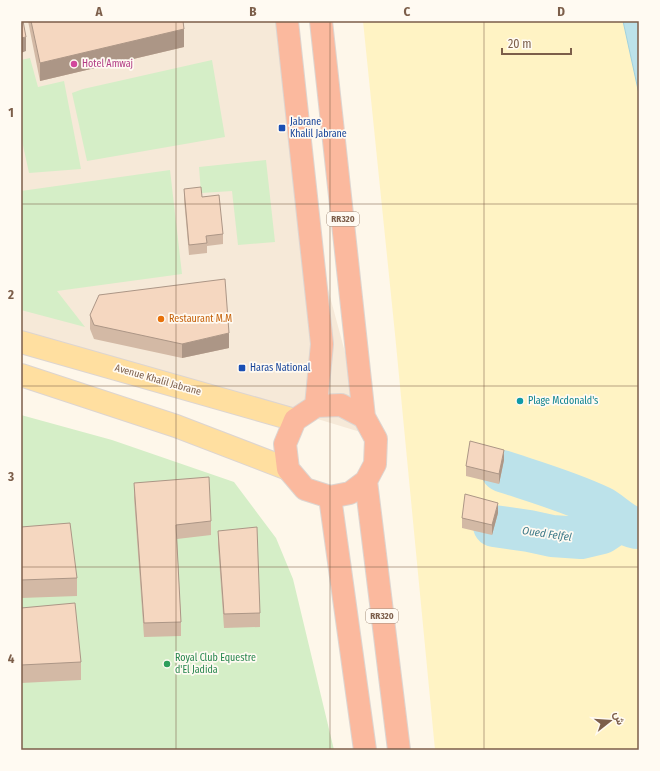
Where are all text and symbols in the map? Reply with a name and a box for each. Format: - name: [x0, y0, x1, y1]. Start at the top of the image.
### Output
- text: A: [94, 4, 103, 19]
- text: B: [249, 4, 257, 19]
- text: C: [404, 4, 411, 19]
- text: D: [557, 4, 565, 19]
- scale bar: [502, 30, 571, 56]
- text: 20 m: [508, 37, 532, 51]
- place label: Hotel Amwaj: [82, 58, 133, 70]
- marker: Hotel Amwaj: [69, 59, 79, 69]
- text: 1: [8, 105, 14, 120]
- place label: Jabrane Khalil Jabrane: [290, 116, 347, 140]
- marker: Jabrane Khalil Jabrane: [277, 123, 287, 133]
- road number: RR320: [327, 212, 359, 226]
- text: 2: [7, 287, 14, 302]
- place label: Restaurant M.M: [169, 313, 232, 325]
- marker: Restaurant M.M: [156, 314, 166, 324]
- street label: Avenue Khalil Jabrane: [113, 362, 203, 398]
- place label: Haras National: [250, 362, 311, 374]
- marker: Haras National: [237, 363, 247, 373]
- place label: Plage Mcdonald's: [528, 395, 598, 407]
- marker: Plage Mcdonald's: [515, 396, 525, 406]
- text: 3: [7, 469, 14, 484]
- water label: Oued Felfel: [521, 524, 573, 544]
- road number: RR320: [366, 609, 398, 623]
- text: 4: [8, 651, 15, 666]
- place label: Royal Club Equestre d'El Jadida: [175, 652, 256, 676]
- marker: Royal Club Equestre d'El Jadida: [162, 659, 172, 669]
- north arrow: [590, 701, 630, 741]
- text: ش: [611, 710, 627, 726]

